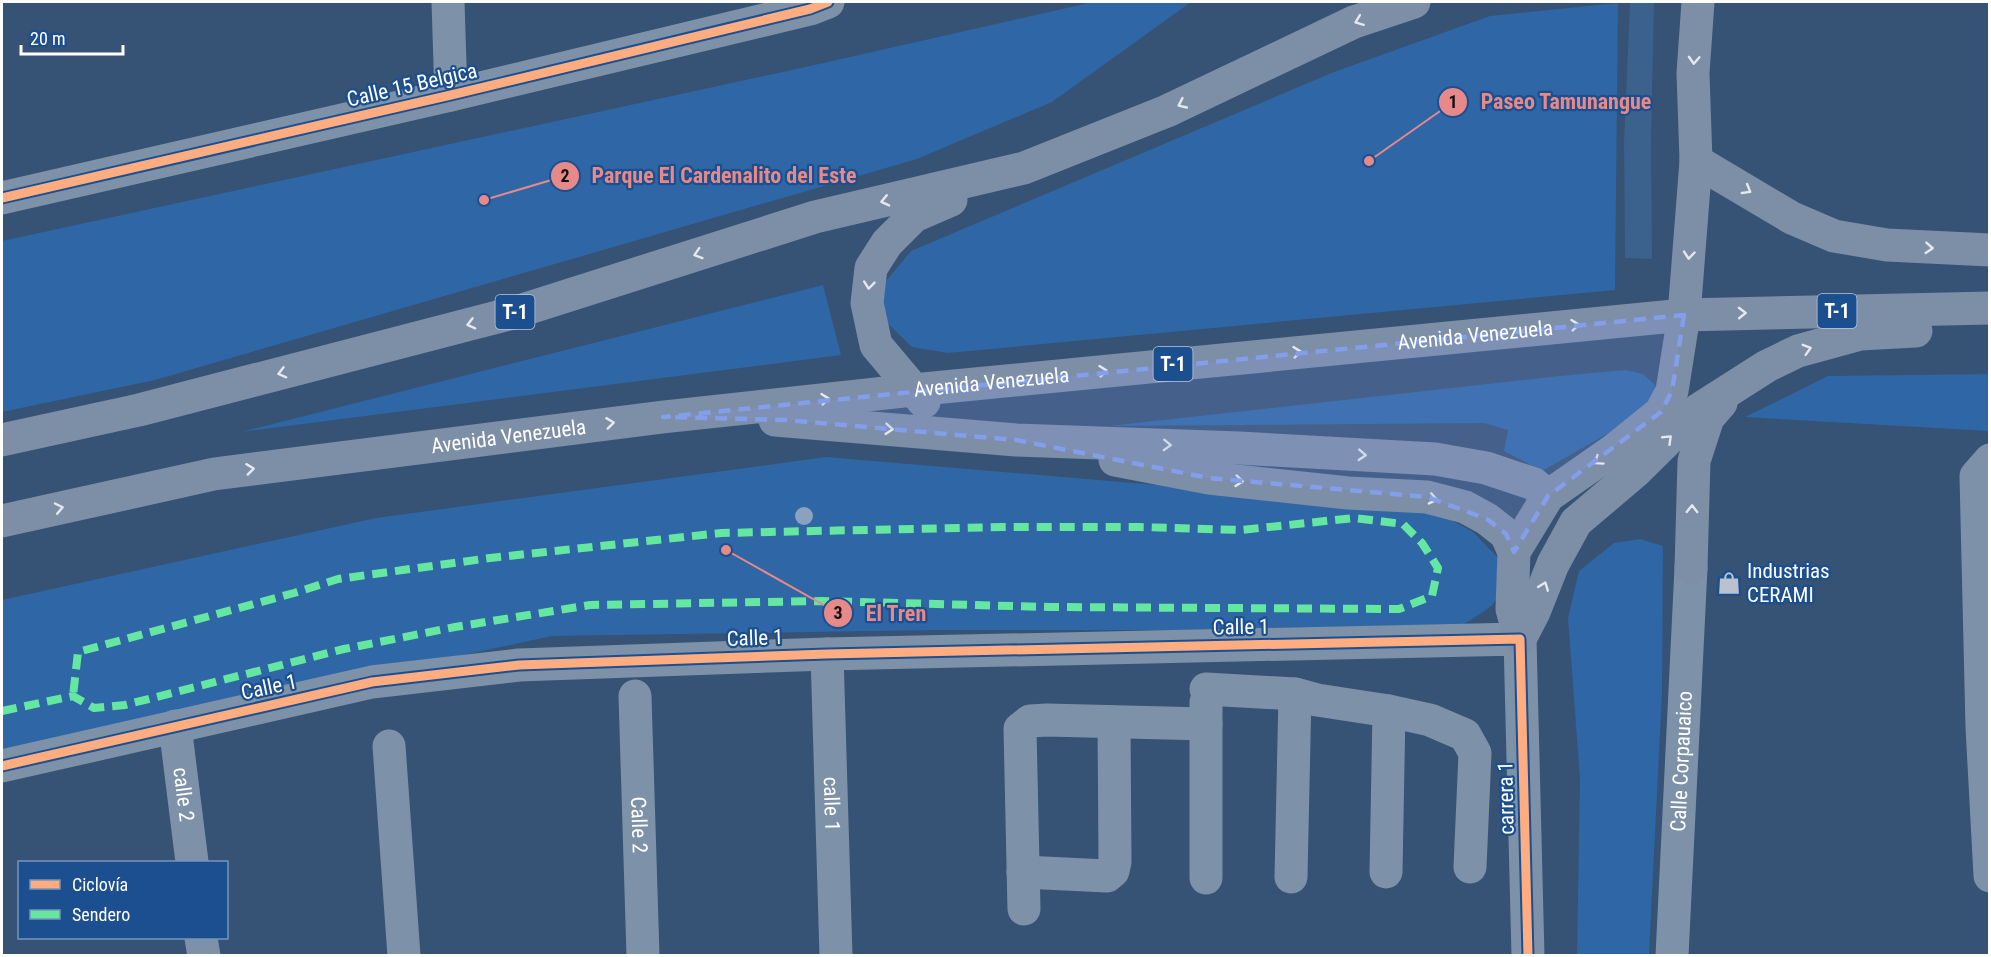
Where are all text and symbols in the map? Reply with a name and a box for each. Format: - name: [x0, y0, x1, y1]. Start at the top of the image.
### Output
- one-way arrow: [1354, 14, 1365, 26]
- scale bar: [21, 18, 123, 56]
- text: 20 m: [30, 28, 65, 49]
- one-way arrow: [1688, 55, 1701, 64]
- street label: Calle 15 Belgica: [345, 58, 479, 112]
- callout: Paseo Tamunangue: [1438, 82, 1663, 122]
- text: Paseo Tamunangue: [1481, 89, 1651, 114]
- text: 1: [1448, 91, 1458, 112]
- one-way arrow: [1178, 96, 1189, 108]
- callout: Parque El Cardenalito del Este: [550, 156, 868, 196]
- text: Parque El Cardenalito del Este: [592, 163, 856, 188]
- text: 2: [560, 165, 570, 186]
- one-way arrow: [1741, 183, 1751, 195]
- one-way arrow: [880, 193, 890, 206]
- one-way arrow: [1925, 241, 1934, 254]
- one-way arrow: [693, 247, 704, 259]
- one-way arrow: [1683, 250, 1696, 259]
- one-way arrow: [863, 281, 876, 290]
- road number: T-1: [1818, 294, 1856, 328]
- road number: T-1: [496, 295, 534, 329]
- one-way arrow: [1738, 307, 1747, 320]
- one-way arrow: [466, 316, 476, 329]
- street label: Avenida Venezuela: [1396, 316, 1554, 355]
- one-way arrow: [1570, 319, 1579, 332]
- one-way arrow: [1802, 343, 1812, 356]
- one-way arrow: [1292, 346, 1301, 359]
- road number: T-1: [1154, 347, 1192, 381]
- street label: Avenida Venezuela: [913, 363, 1070, 402]
- one-way arrow: [278, 365, 288, 378]
- one-way arrow: [1098, 365, 1107, 378]
- one-way arrow: [821, 393, 830, 406]
- street label: Avenida Venezuela: [430, 415, 587, 458]
- one-way arrow: [605, 418, 614, 430]
- one-way arrow: [884, 422, 893, 435]
- one-way arrow: [1660, 436, 1671, 447]
- one-way arrow: [1163, 439, 1172, 452]
- one-way arrow: [1357, 448, 1366, 461]
- one-way arrow: [1594, 454, 1605, 465]
- one-way arrow: [245, 464, 254, 476]
- one-way arrow: [1234, 474, 1244, 487]
- one-way arrow: [1428, 492, 1438, 505]
- one-way arrow: [53, 503, 63, 516]
- one-way arrow: [1686, 505, 1699, 514]
- place label: Industrias CERAMI: [1747, 559, 1830, 607]
- shop icon: Industrias CERAMI: [1716, 570, 1742, 596]
- one-way arrow: [1537, 581, 1549, 592]
- callout: El Tren: [823, 593, 938, 633]
- text: El Tren: [866, 601, 926, 626]
- text: 3: [833, 602, 843, 623]
- street label: Calle 1: [1212, 615, 1270, 639]
- street label: Calle 1: [726, 625, 784, 651]
- street label: Calle 1: [239, 669, 299, 705]
- street label: Calle Corpauaico: [1666, 690, 1697, 832]
- street label: carrera 1: [1493, 761, 1519, 835]
- street label: calle 2: [168, 766, 199, 823]
- street label: calle 1: [819, 776, 844, 832]
- street label: Calle 2: [626, 796, 652, 854]
- legend: [18, 861, 228, 939]
- text: Ciclovía: [72, 874, 128, 895]
- text: Sendero: [72, 904, 130, 925]

